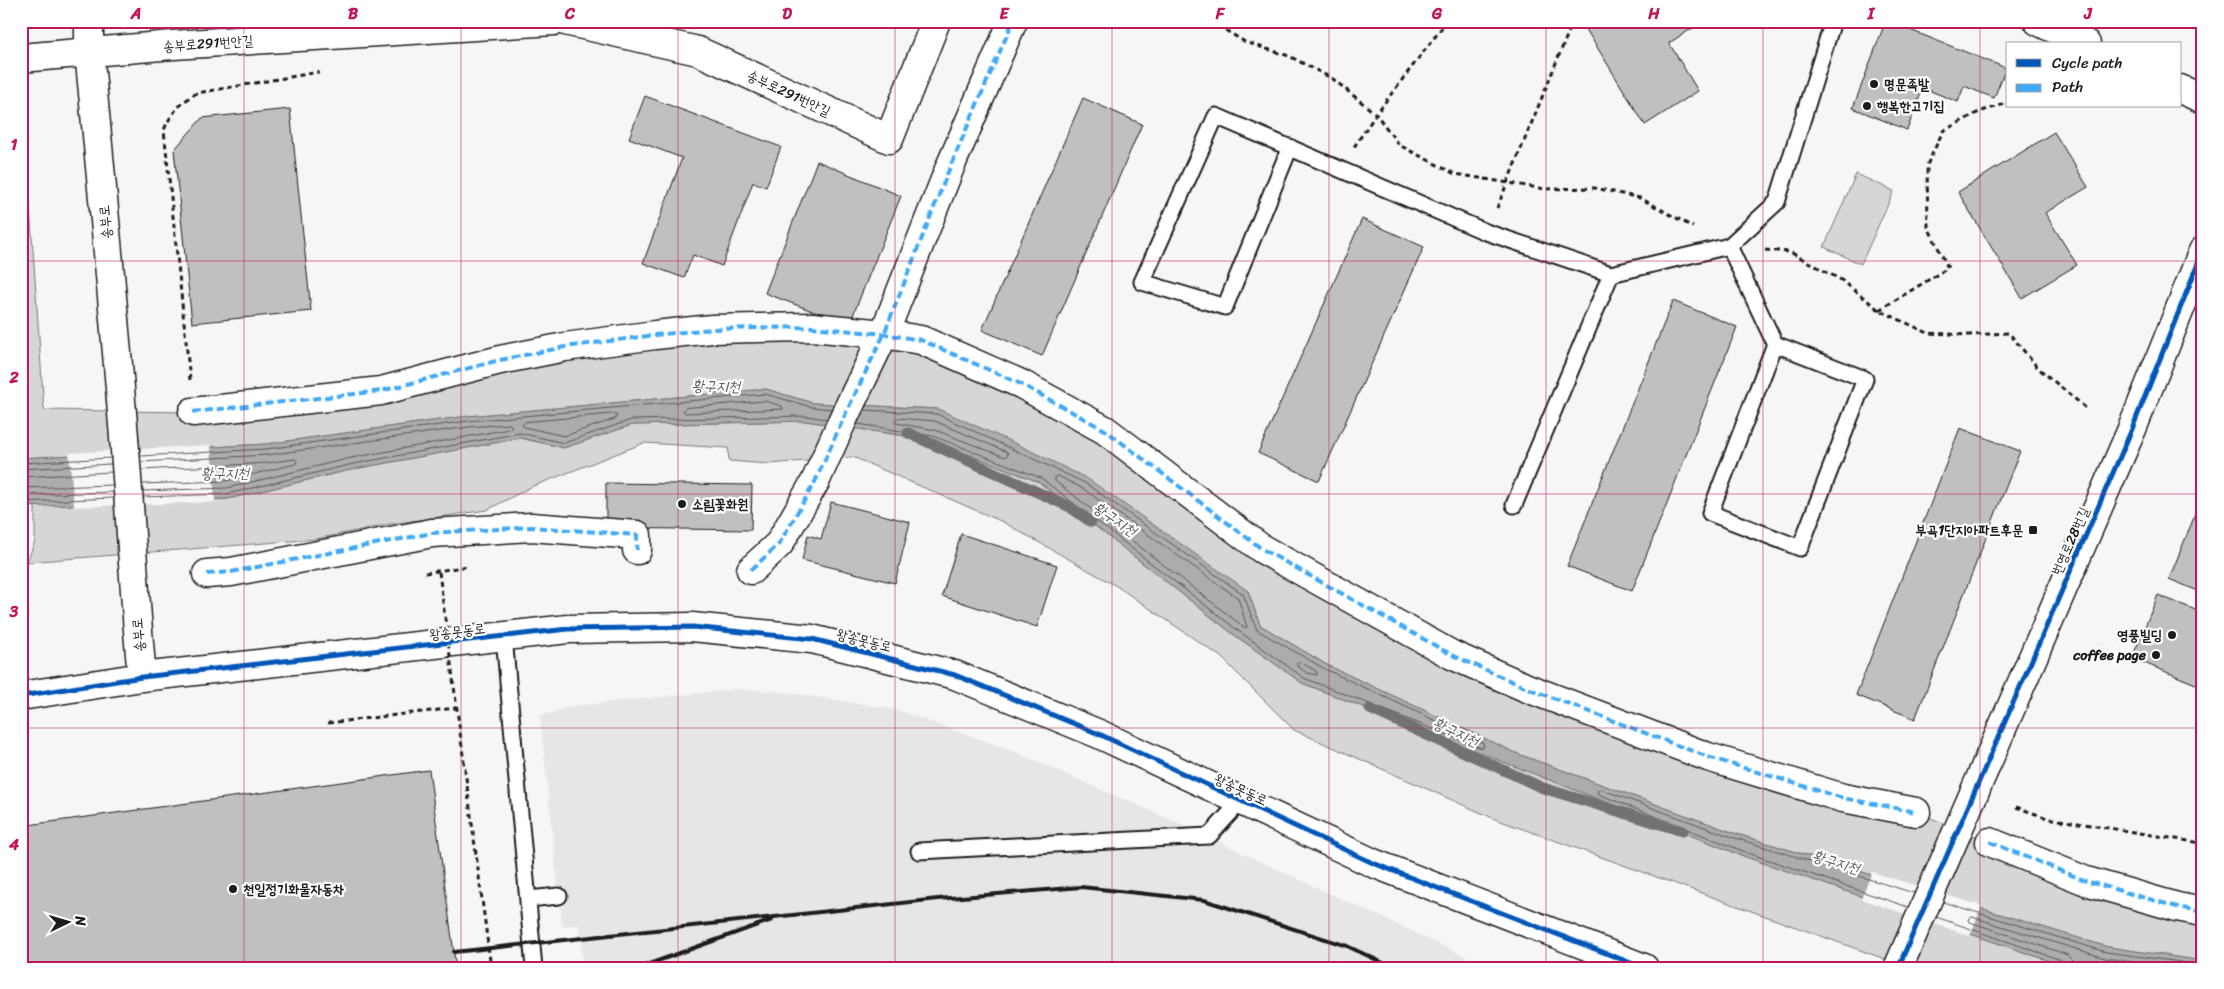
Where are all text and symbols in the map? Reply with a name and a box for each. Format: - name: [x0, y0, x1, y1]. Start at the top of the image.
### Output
- text: A: [130, 0, 141, 28]
- text: B: [348, 0, 359, 28]
- text: C: [564, 0, 576, 28]
- text: D: [782, 0, 792, 28]
- text: E: [1000, 0, 1010, 28]
- text: F: [1215, 0, 1226, 28]
- text: G: [1431, 0, 1443, 28]
- text: H: [1647, 0, 1660, 28]
- text: I: [1867, 0, 1876, 28]
- text: J: [2083, 0, 2093, 28]
- street label: 송부로291번안길: [162, 28, 255, 59]
- legend: [2006, 42, 2182, 108]
- text: Cycle path: [2052, 50, 2123, 76]
- street label: 송부로291번안길: [743, 63, 836, 124]
- place label: 명문족발: [1884, 72, 1930, 97]
- text: Path: [2052, 74, 2083, 100]
- marker: 명문족발: [1868, 78, 1880, 90]
- place label: 행복한고기집: [1876, 94, 1945, 119]
- marker: 행복한고기집: [1861, 100, 1873, 112]
- text: 1: [11, 130, 18, 159]
- street label: 송부로: [92, 204, 119, 240]
- text: 2: [8, 363, 19, 392]
- water label: 황구지천: [692, 373, 742, 399]
- water label: 황구지천: [201, 460, 251, 486]
- place label: 소림꽃화원: [692, 492, 748, 517]
- water label: 황구지천: [1088, 495, 1144, 544]
- marker: 소림꽃화원: [676, 498, 688, 510]
- street label: 번영로28번길: [2044, 502, 2097, 580]
- place label: 부곡1단지아파트후문: [1916, 518, 2023, 543]
- marker: 부곡1단지아파트후문: [2027, 524, 2039, 536]
- text: 3: [9, 597, 19, 626]
- street label: 왕송못동로: [428, 616, 487, 647]
- street label: 송부로: [125, 617, 152, 653]
- street label: 왕송못동로: [834, 622, 894, 659]
- place label: 영풍빌딩: [2117, 623, 2162, 648]
- marker: 영풍빌딩: [2166, 629, 2178, 641]
- place label: coffee page: [2072, 643, 2147, 668]
- marker: coffee page: [2150, 649, 2162, 661]
- water label: 황구지천: [1429, 710, 1485, 755]
- street label: 왕송못동로: [1210, 766, 1272, 813]
- text: 4: [8, 830, 19, 859]
- water label: 황구지천: [1809, 843, 1865, 882]
- place label: 천일정기화물자동차: [243, 877, 344, 902]
- marker: 천일정기화물자동차: [227, 883, 239, 895]
- north arrow: [42, 896, 92, 946]
- text: N: [67, 914, 93, 927]

